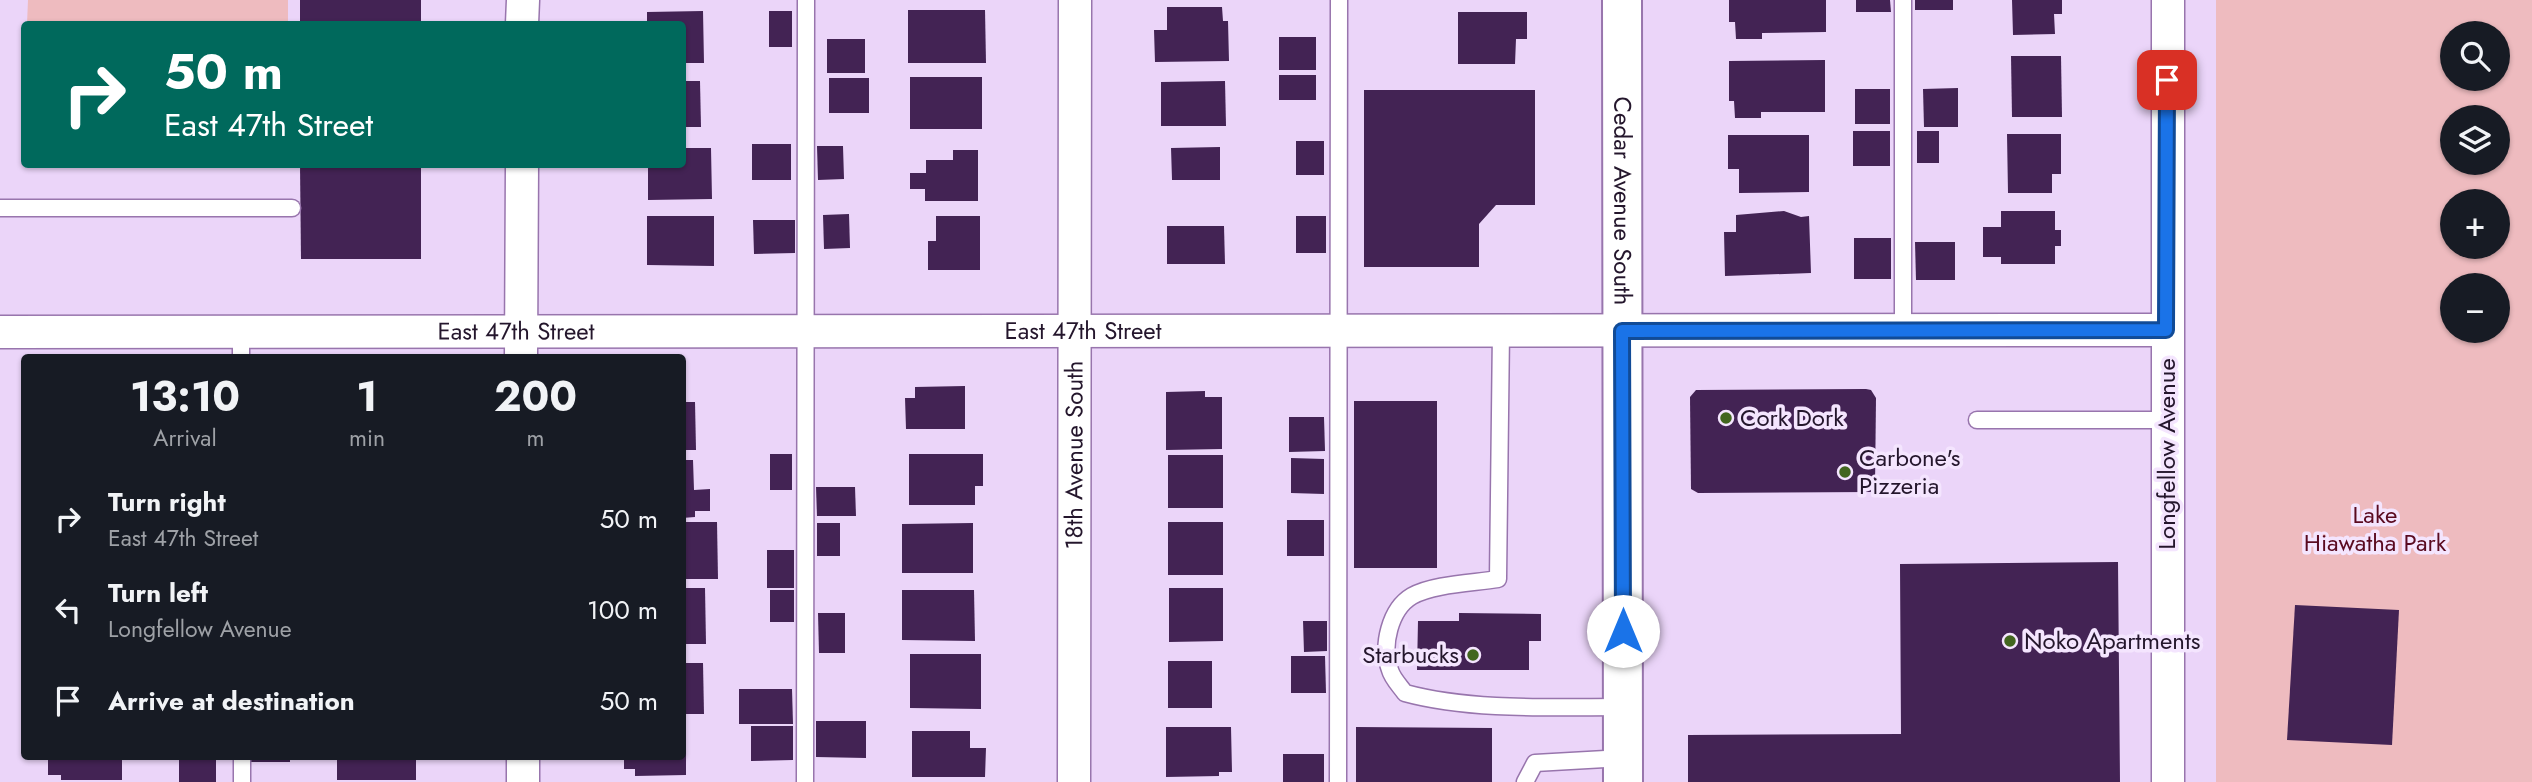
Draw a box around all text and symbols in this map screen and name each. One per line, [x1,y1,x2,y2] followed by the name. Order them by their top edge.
[2440,21,2510,343] map controls
[2440,21,2510,91] button: search
[164,37,283,107] text: 50 m
[49,49,140,140] icon: right
[2137,50,2197,110] pin
[2148,61,2186,99] icon: arrive
[1605,97,1640,305] street label: Cedar Avenue South
[164,102,373,148] text: East 47th Street
[2440,105,2510,175] button: layers
[2440,189,2510,259] button: +
[2440,273,2510,343] button: −
[438,313,595,349] street label: East 47th Street
[1005,313,1162,348] street label: East 47th Street
[2149,358,2184,550] street label: Longfellow Avenue
[1056,361,1092,549] street label: 18th Avenue South
[130,366,240,427] text: 13:10
[356,366,378,427] text: 1
[494,366,577,427] text: 200
[1740,400,1844,435] place label: Cork Dork
[1718,410,1734,426] marker: Cork Dork
[153,421,217,455] text: Arrival
[349,421,385,455] text: min
[527,421,544,455] text: m
[1859,440,1960,503] place label: Carbone's Pizzeria
[1837,464,1853,480] marker: Carbone's Pizzeria
[108,483,226,521] text: Turn right
[2304,497,2447,560] park label: Lake Hiawatha Park
[49,500,87,538] icon: right
[600,500,658,538] text: 50 m
[108,521,258,555] text: East 47th Street
[108,574,208,612] text: Turn left
[49,591,87,629] icon: left
[587,591,658,629] text: 100 m
[1586,594,1660,668] position arrow
[108,612,292,646] text: Longfellow Avenue
[2024,623,2200,658] place label: Noko Apartments
[2002,633,2018,649] marker: Noko Apartments
[1362,637,1459,672] place label: Starbucks
[1465,647,1481,663] marker: Starbucks
[49,682,87,720] icon: arrive
[108,682,355,720] text: Arrive at destination
[600,682,658,720] text: 50 m

